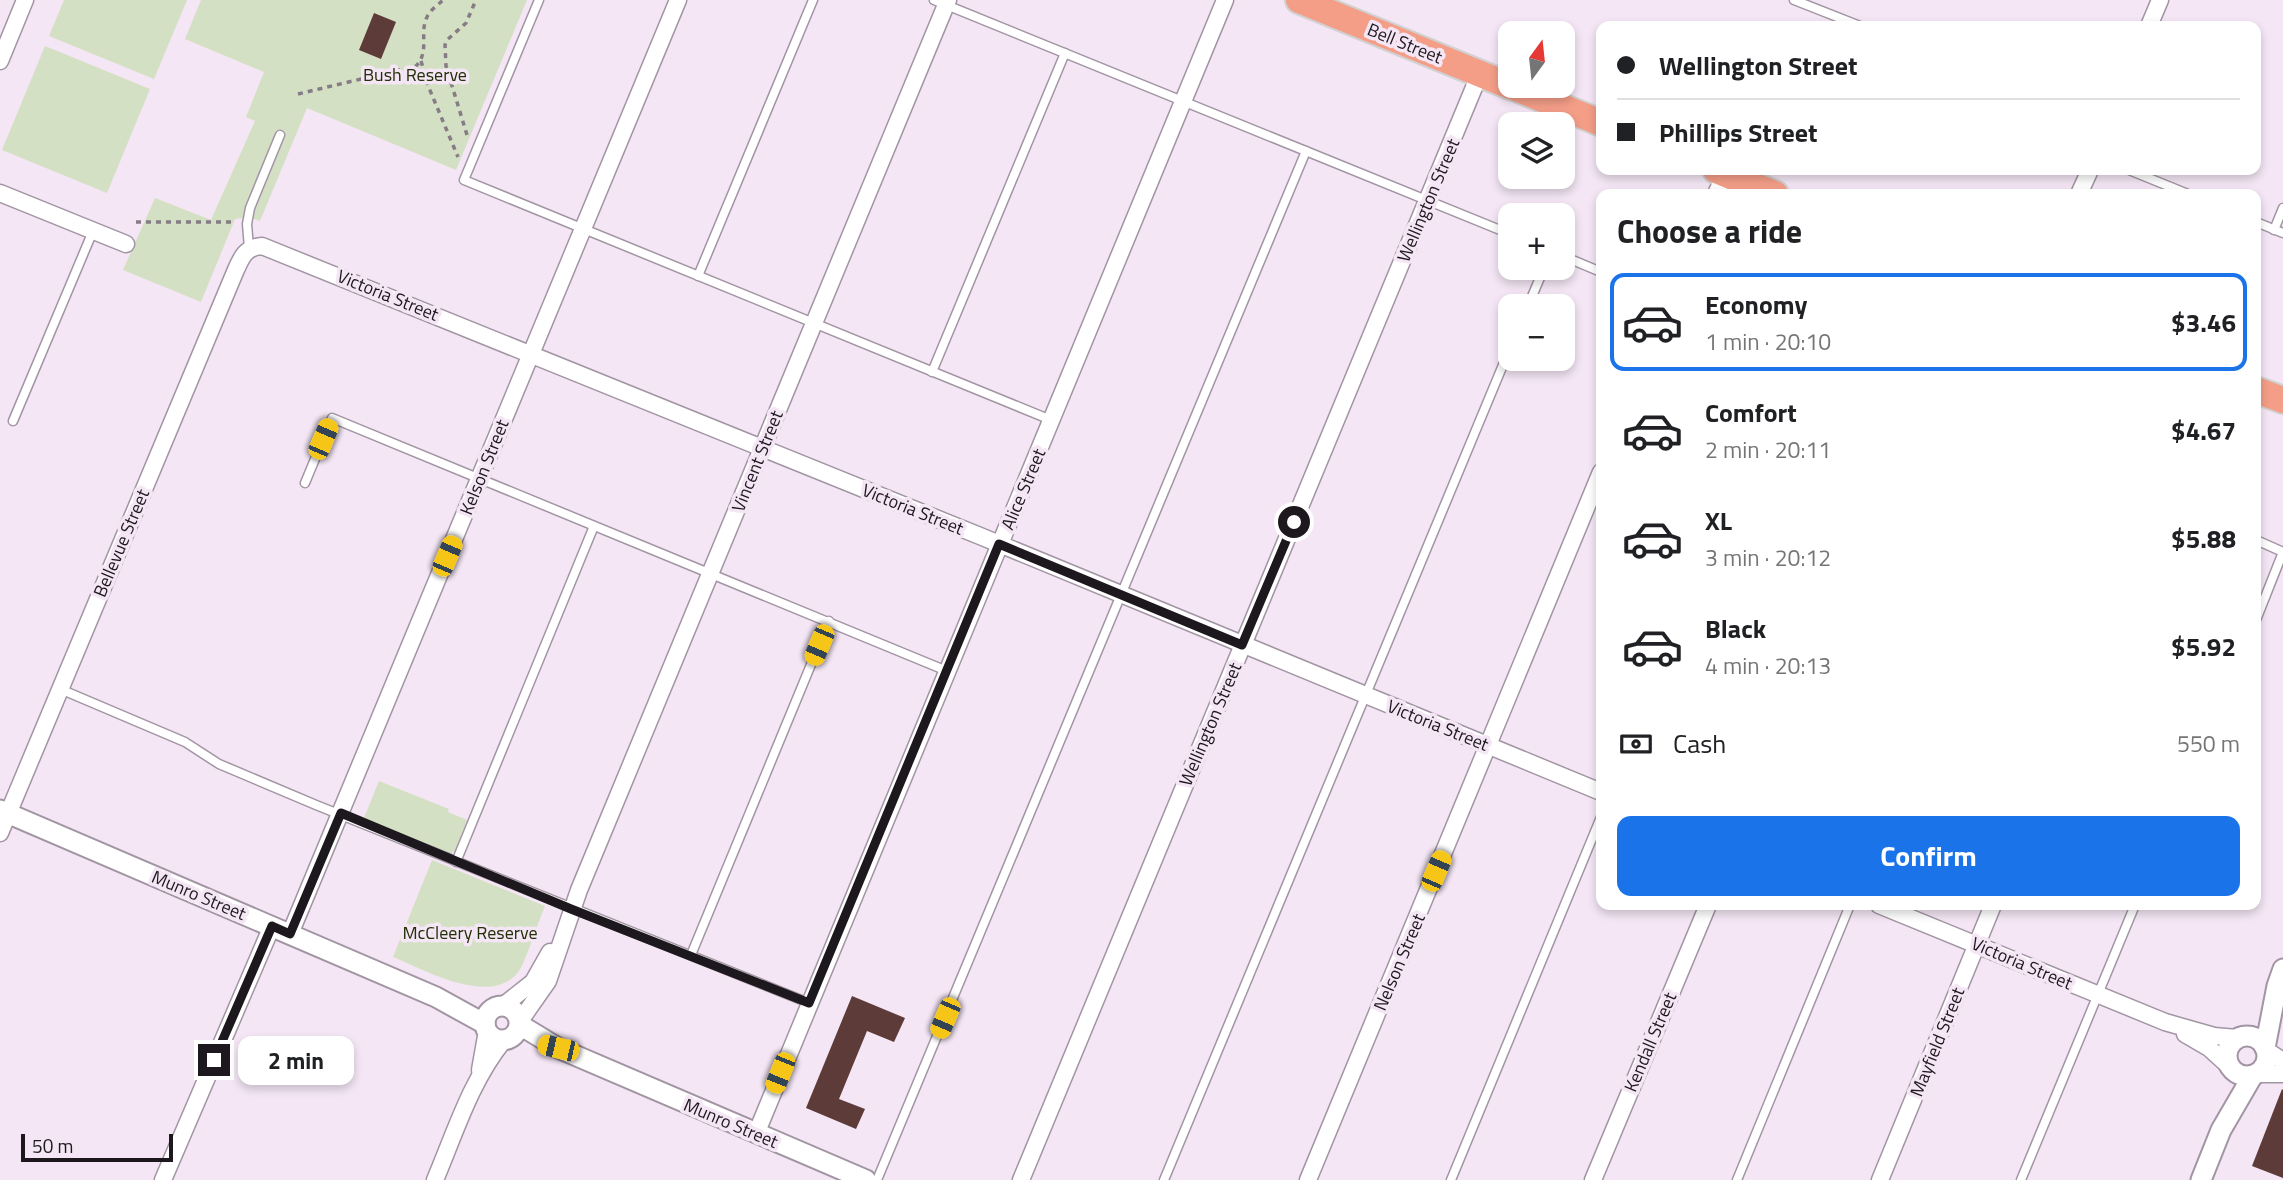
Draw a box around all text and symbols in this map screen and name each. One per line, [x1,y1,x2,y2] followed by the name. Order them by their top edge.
[1363,16,1447,71] street label: Bell Street
[1498,21,1575,98] north arrow
[1498,21,1575,371] map controls
[1659,46,1857,85] text: Wellington Street
[363,61,467,88] park label: Bush Reserve
[1498,112,1575,189] button: layers
[1659,113,1817,152] text: Phillips Street
[1390,133,1466,266] street label: Wellington Street
[1498,203,1575,280] button: +
[1617,207,1802,255] text: Choose a ride
[333,262,444,328] street label: Victoria Street
[1705,285,1807,324] text: Economy
[1621,291,1684,354] icon: car
[1498,294,1575,371] button: −
[2171,303,2236,342] text: $3.46
[1705,324,1831,359] text: 1 min · 20:10
[1705,393,1797,432] text: Comfort
[1621,399,1684,462] icon: car
[724,406,790,516] street label: Vincent Street
[2171,411,2236,450] text: $4.67
[453,414,516,519] street label: Kelson Street
[306,416,341,462] car
[1705,432,1831,467] text: 2 min · 20:11
[994,444,1052,534] street label: Alice Street
[858,476,969,542] street label: Victoria Street
[86,484,156,601] street label: Bellevue Street
[1705,501,1732,540] text: XL
[1278,506,1310,538] route start
[1621,507,1684,570] icon: car
[2171,519,2236,558] text: $5.88
[430,533,465,579] car
[1705,540,1831,575] text: 3 min · 20:12
[1705,609,1766,648] text: Black
[1621,615,1684,678] icon: car
[802,622,837,668] car
[2171,627,2236,666] text: $5.92
[1705,648,1831,683] text: 4 min · 20:13
[1172,657,1248,790] street label: Wellington Street
[1383,692,1494,758] street label: Victoria Street
[1673,724,1726,763] text: Cash
[1617,725,1655,763] icon: cash
[2177,726,2240,761] text: 550 m
[1617,816,2240,896] button: Confirm
[1419,848,1454,894] car
[148,863,251,927] street label: Munro Street
[1366,909,1432,1015] street label: Nelson Street
[402,919,538,946] park label: McCleery Reserve
[1967,930,2077,997] street label: Victoria Street
[1903,983,1971,1101] street label: Mayfield Street
[1617,987,1683,1096] street label: Kendall Street
[928,995,963,1041] car
[536,1033,581,1063] car
[238,1036,354,1084] callout: 2 min
[268,1043,324,1078] text: 2 min
[198,1044,230,1076] route end
[763,1050,798,1096] car
[680,1091,783,1155] street label: Munro Street
[21,1131,173,1163] scale bar
[32,1131,73,1160] text: 50 m

